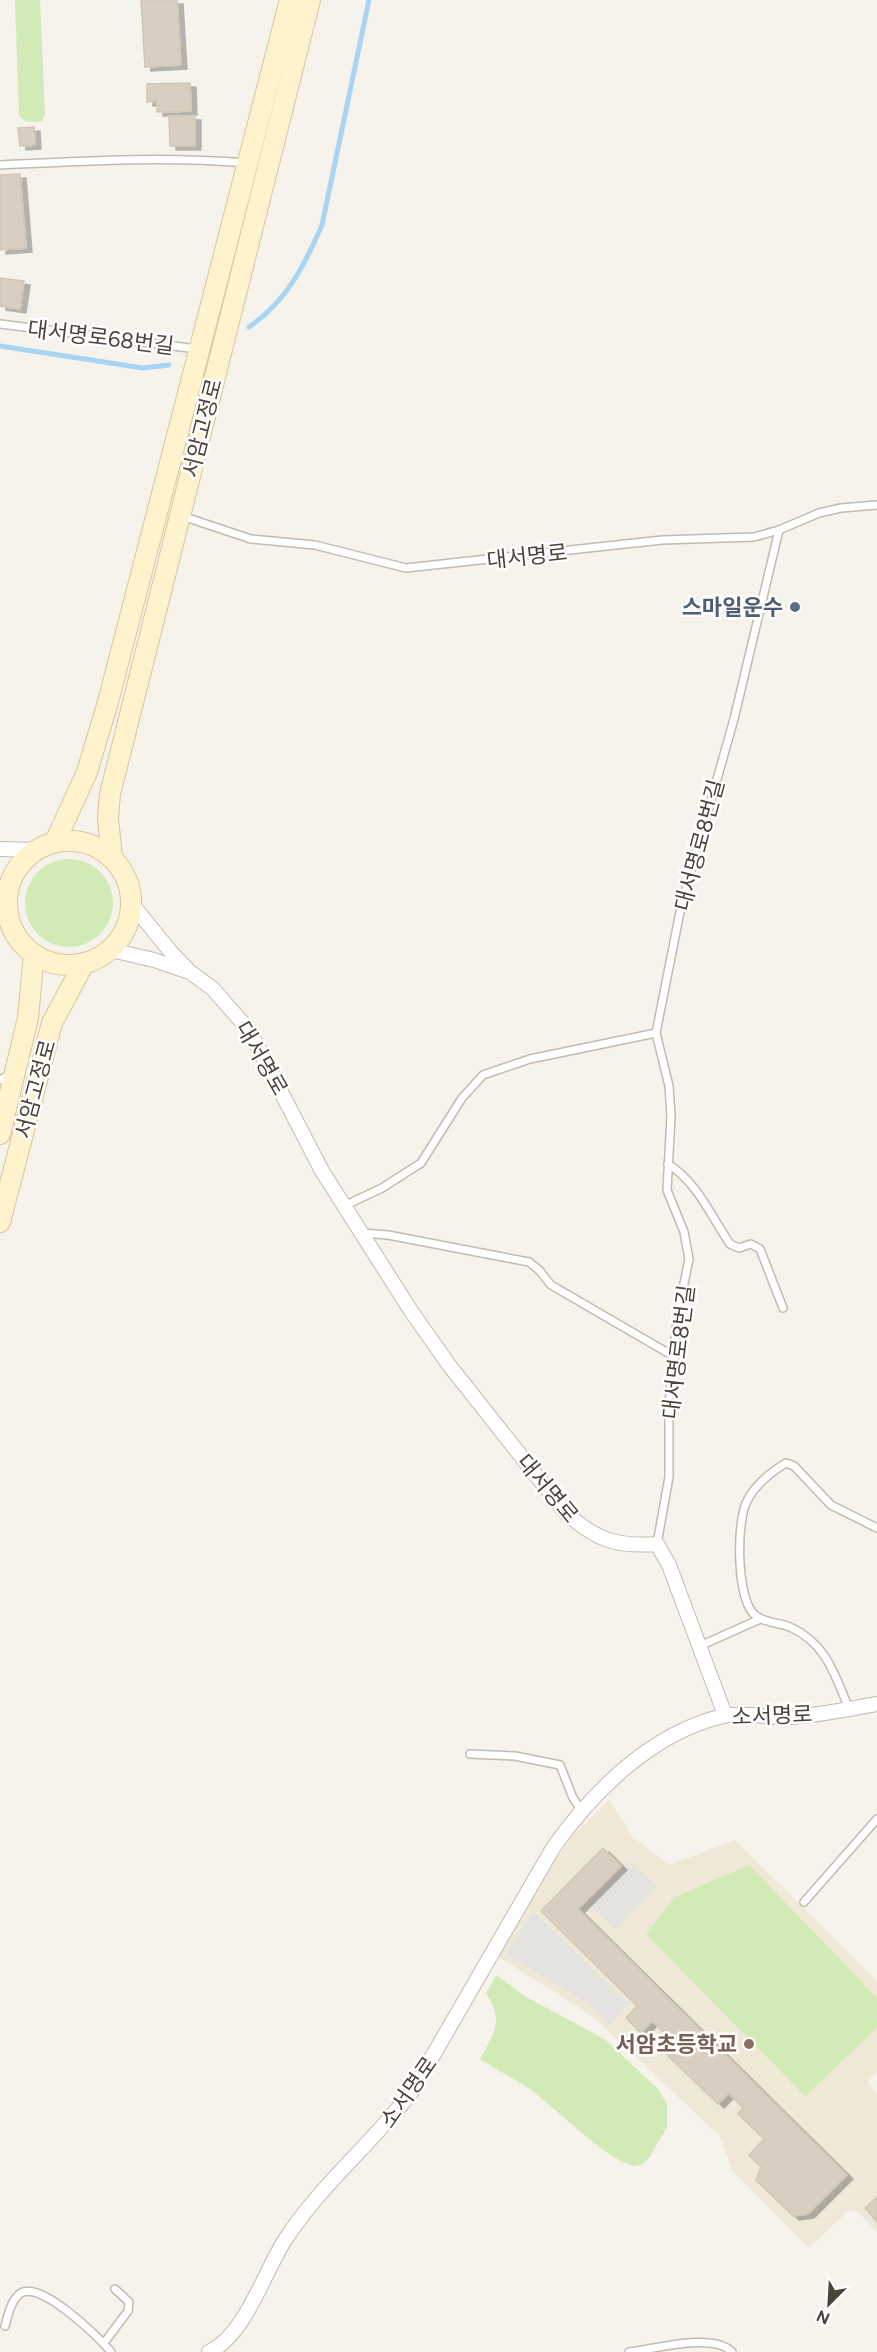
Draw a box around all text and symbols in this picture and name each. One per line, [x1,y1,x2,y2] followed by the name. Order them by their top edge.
[26,315,176,360] street label: 대서명로68번길
[177,376,228,480] street label: 서암고정로
[485,539,569,574] street label: 대서명로
[682,594,783,621] place label: 스마일운수
[788,600,802,614] marker: 스마일운수
[669,776,730,914] street label: 대서명로8번길
[230,1016,294,1100] street label: 대서명로
[9,1037,62,1142] street label: 서암고정로
[657,1283,700,1421] street label: 대서명로8번길
[511,1449,584,1528] street label: 대서명로
[731,1701,813,1730] street label: 소서명로
[616,2031,737,2058] place label: 서암초등학교
[742,2037,756,2051] marker: 서암초등학교
[374,2051,443,2133] street label: 소서명로
[799,2274,859,2334] north arrow
[814,2306,833,2328] text: N

